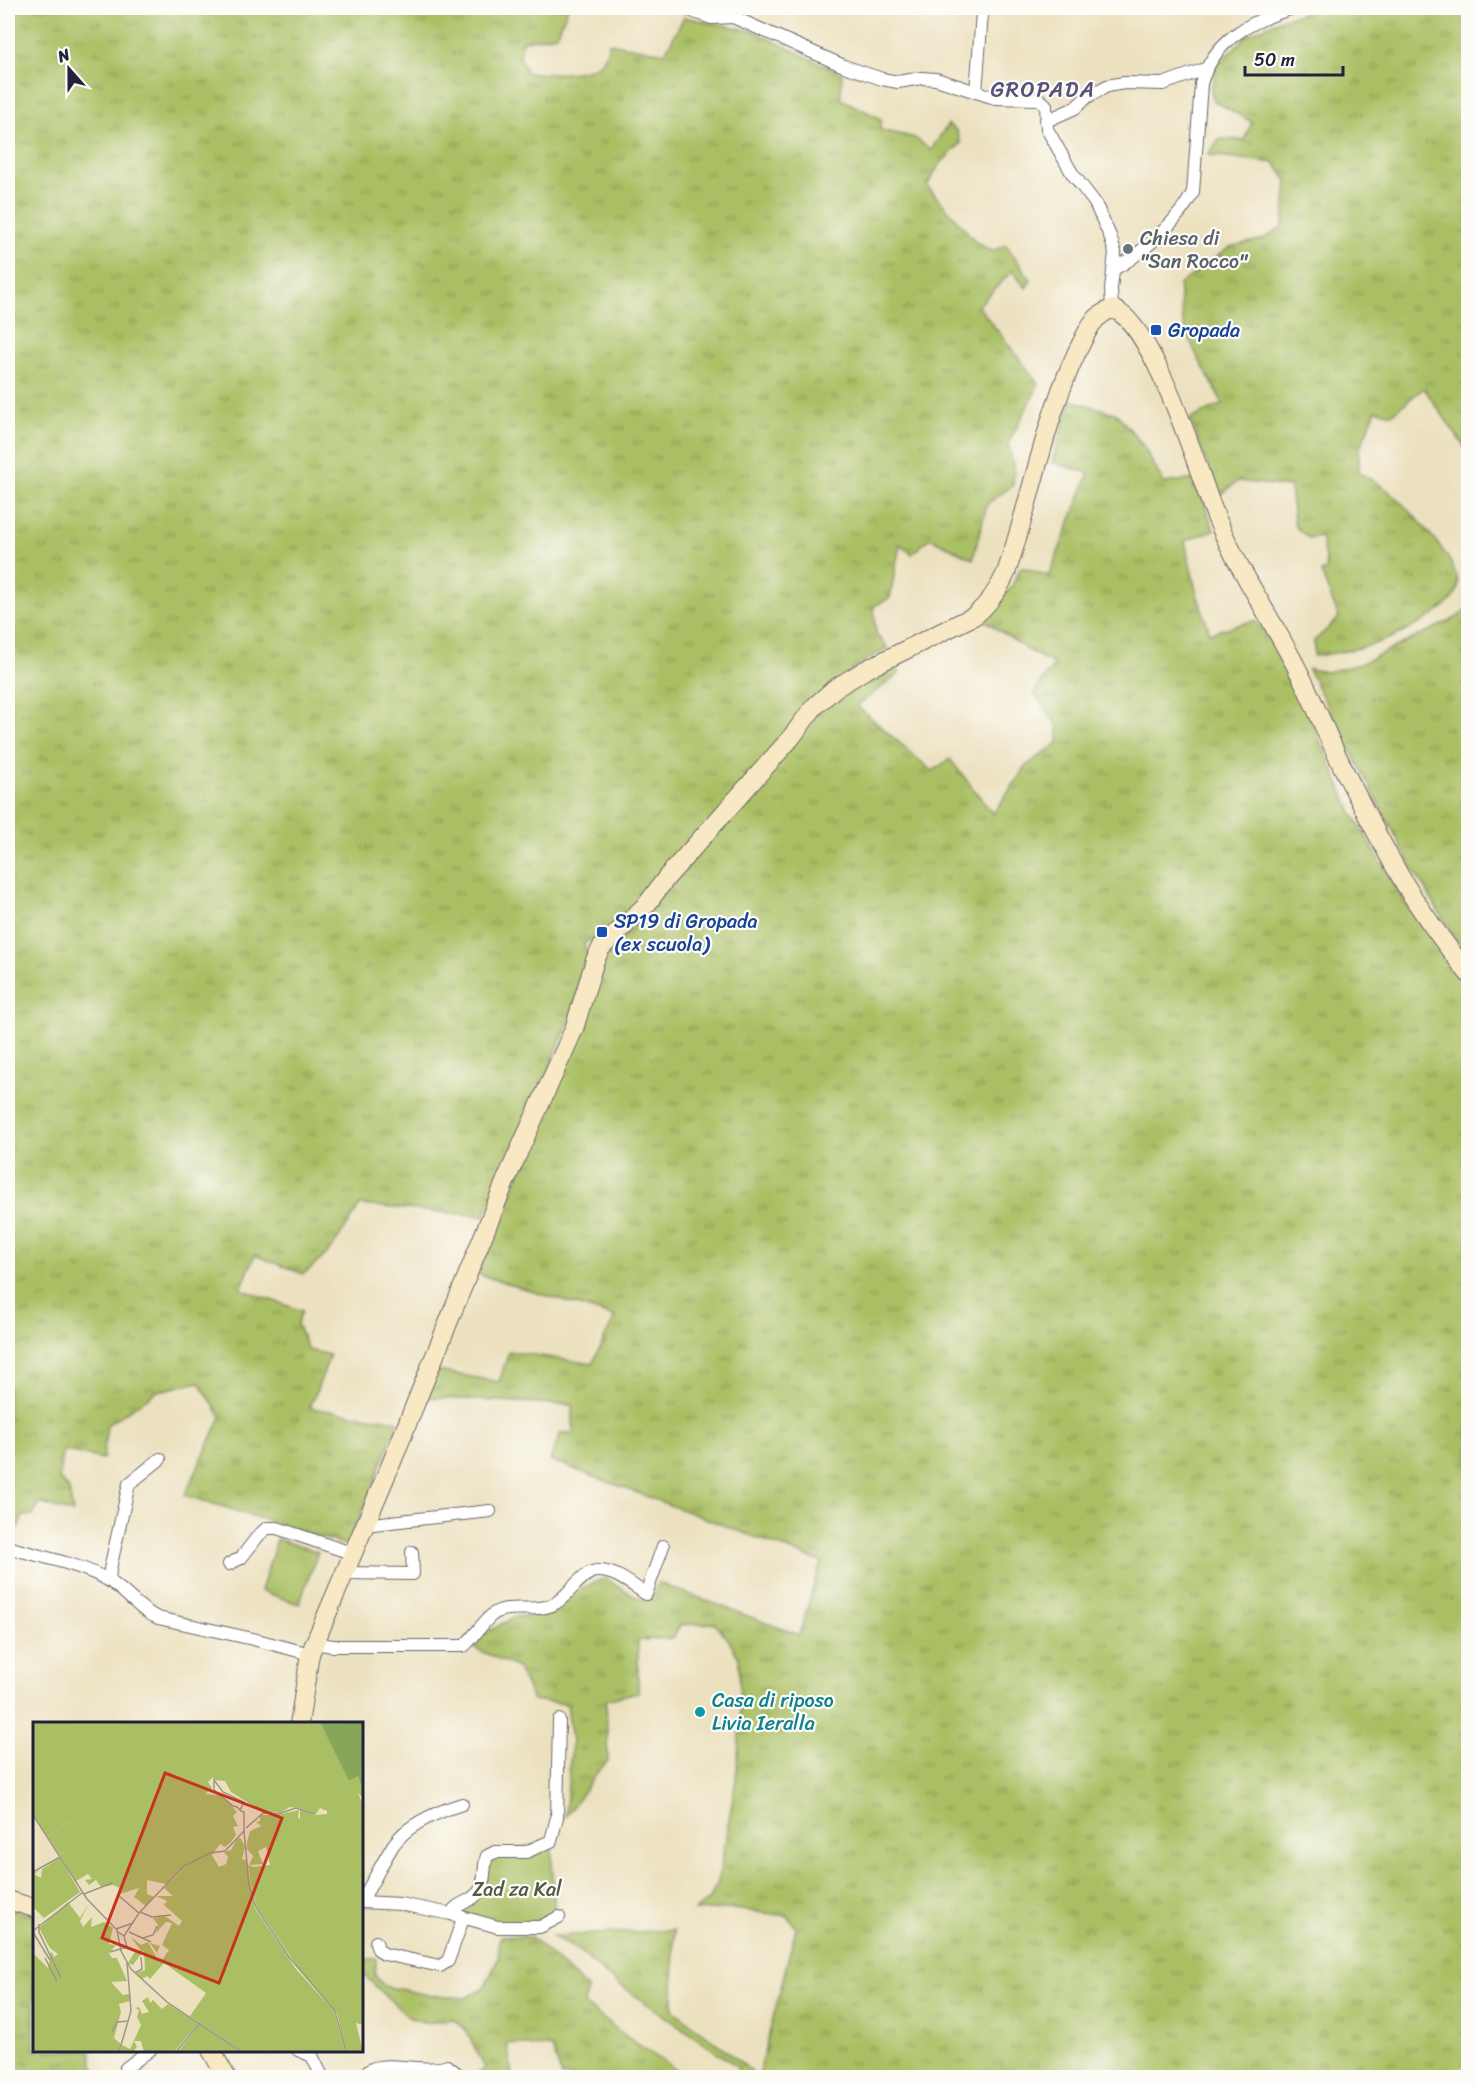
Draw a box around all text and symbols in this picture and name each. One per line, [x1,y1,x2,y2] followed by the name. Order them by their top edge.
[39,39,99,99] north arrow
[1245,39,1342,77] scale bar
[52,40,75,71] text: N
[1254,44,1295,76] text: 50 m
[990,70,1096,109] district label: GROPADA
[1140,221,1249,279] place label: Chiesa di "San Rocco"
[1121,242,1135,256] marker: Chiesa di "San Rocco"
[1168,313,1240,348] place label: Gropada
[1149,323,1163,337] marker: Gropada
[614,904,758,962] place label: SP19 di Gropada (ex scuola)
[595,925,609,939] marker: SP19 di Gropada (ex scuola)
[712,1683,834,1741] place label: Casa di riposo Livia Ieralla
[693,1705,707,1719] marker: Casa di riposo Livia Ieralla
[33,1722,363,2052] inset map
[472,1872,562,1907] park label: Zad za Kal

